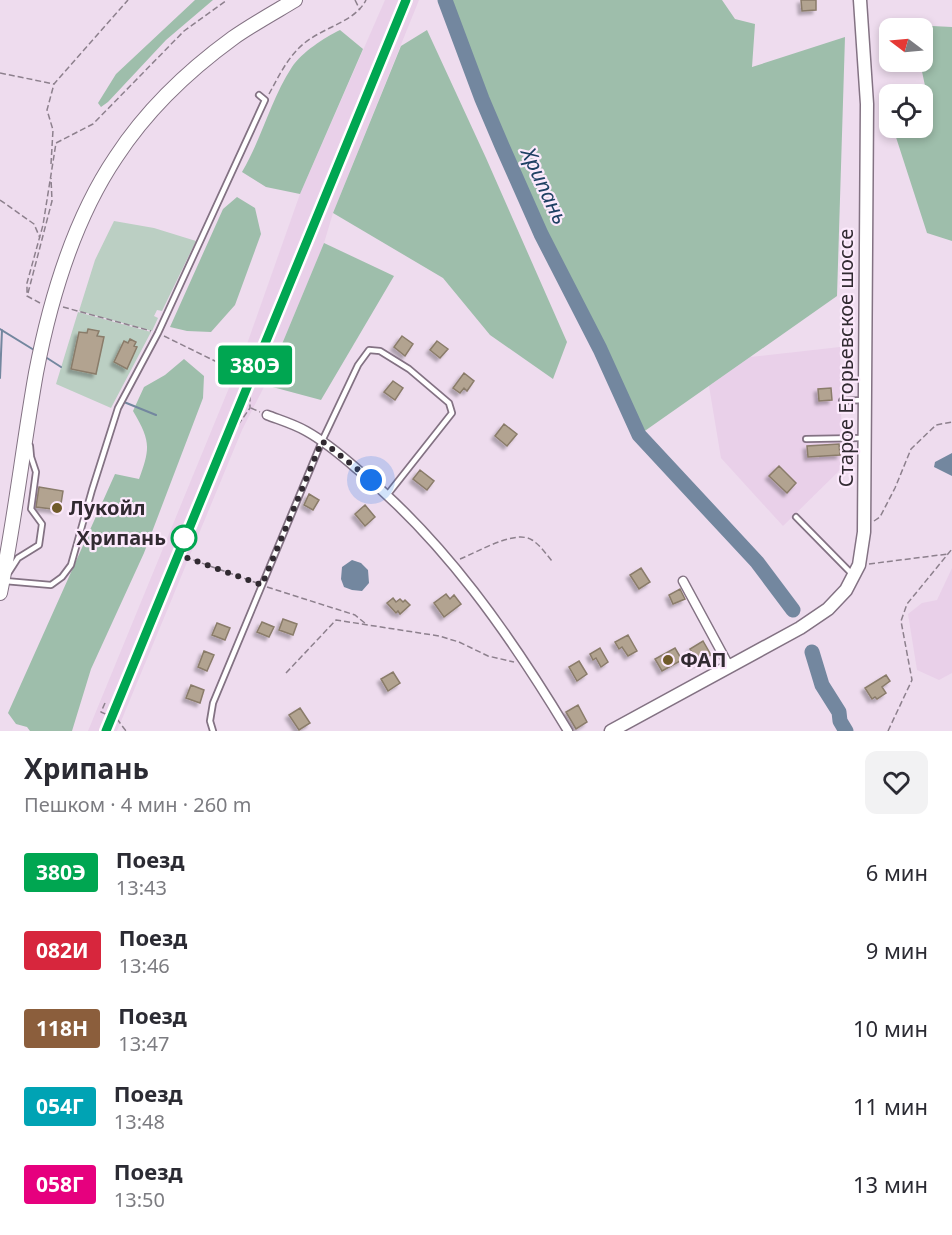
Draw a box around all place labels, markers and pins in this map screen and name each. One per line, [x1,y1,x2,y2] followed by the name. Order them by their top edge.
[69,494,145,521] place label: Лукойл
[50,501,64,515] marker: Лукойл
[77,524,166,551] place label: Хрипань
[171,525,197,551] marker: Хрипань
[680,646,726,673] place label: ФАП
[661,653,675,667] marker: ФАП

